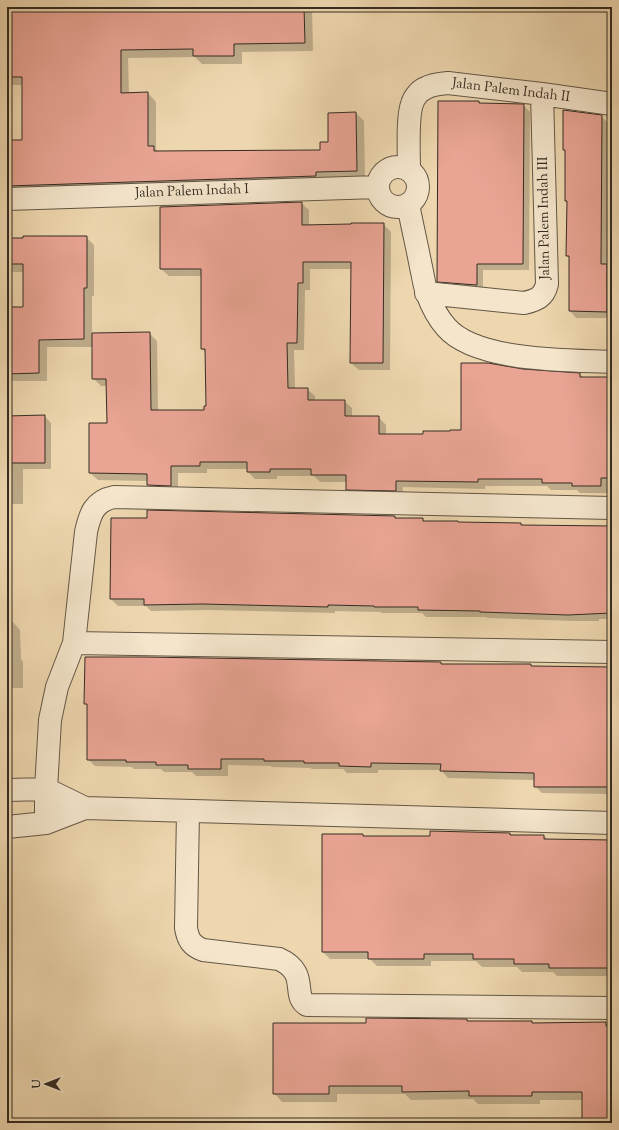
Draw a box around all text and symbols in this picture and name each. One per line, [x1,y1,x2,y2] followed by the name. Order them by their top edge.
[450,74,571,108] street label: Jalan Palem Indah II
[534,156,556,281] street label: Jalan Palem Indah III
[134,180,250,204] street label: Jalan Palem Indah I
[26,1064,66,1104] north arrow
[29,1079,45,1089] text: U

